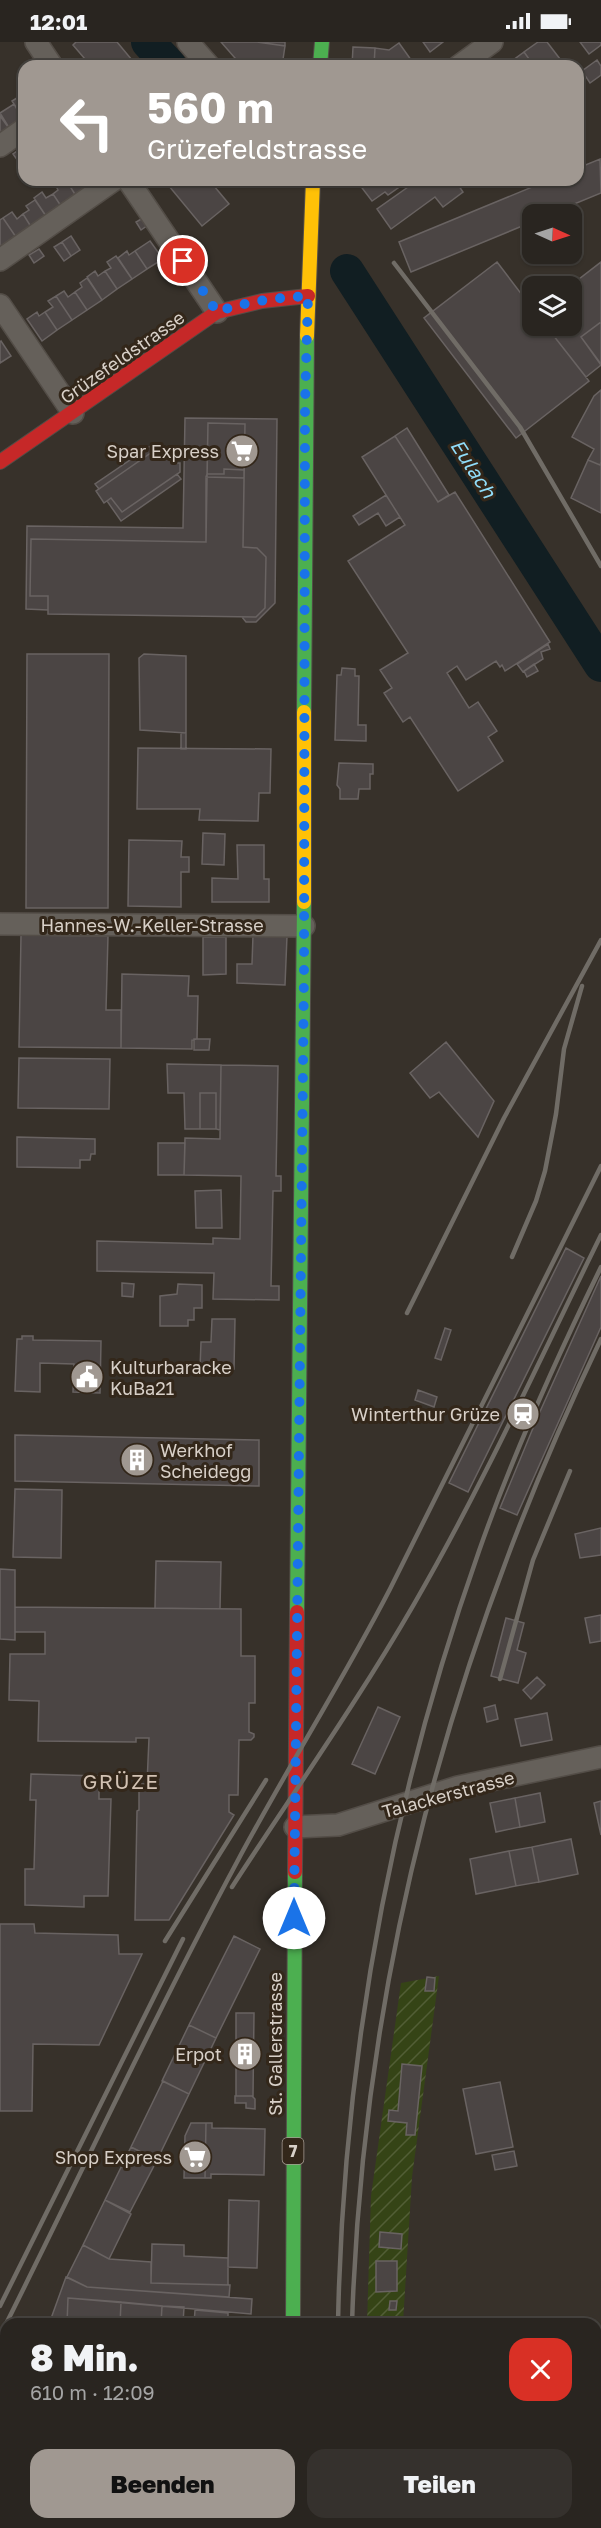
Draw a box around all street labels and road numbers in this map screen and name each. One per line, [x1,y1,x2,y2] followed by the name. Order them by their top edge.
[56,306,188,408] street label: Grüzefeldstrasse
[40,914,264,936] street label: Hannes-W.-Keller-Strasse
[379,1766,517,1822] street label: Talackerstrasse
[264,1972,286,2116] street label: St. Gallerstrasse
[282,2138,304,2164] road number: 7

